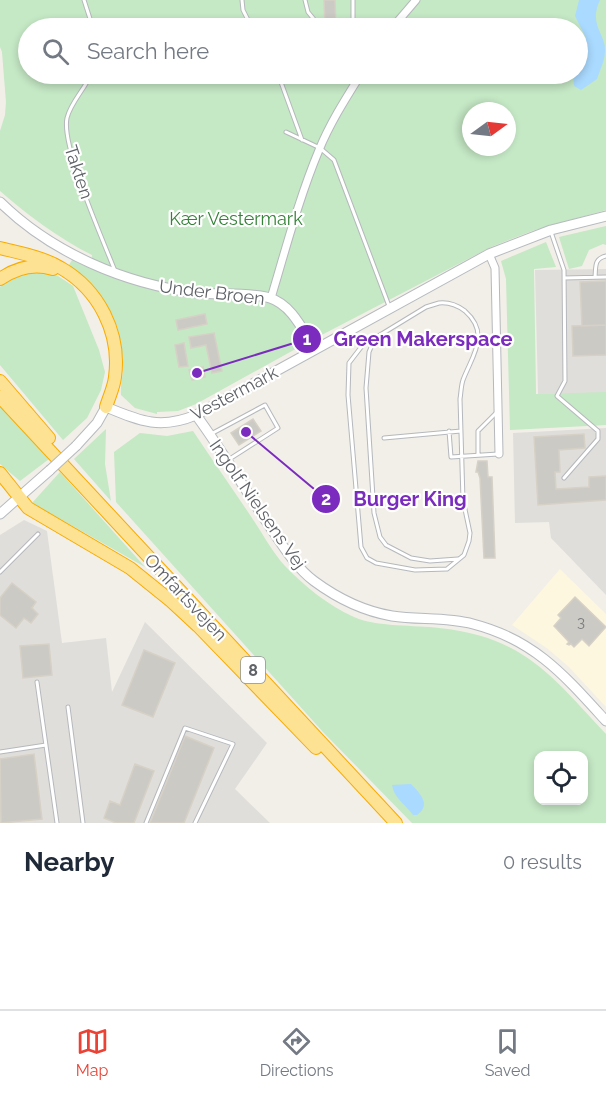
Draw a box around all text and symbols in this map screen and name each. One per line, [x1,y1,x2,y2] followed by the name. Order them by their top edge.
[18,18,588,84] search box
[39,35,72,68] icon: search
[87,38,209,64] text: Search here
[462,102,516,156] north arrow
[60,142,98,202] street label: Takten
[169,208,303,229] park label: Kær Vestermark
[158,275,266,309] street label: Under Broen
[292,320,525,358] callout: Green Makerspace
[333,327,513,351] text: Green Makerspace
[303,328,312,349] text: 1
[187,361,281,425] street label: Vestermark
[205,435,311,573] street label: Ingolf Nielsens Vej
[311,480,479,518] callout: Burger King
[353,487,467,511] text: Burger King
[321,488,331,509] text: 2
[140,549,232,645] street label: Omfartsvejen
[577,613,585,631] house number: 3
[241,657,265,683] road number: 8
[534,751,588,805] map controls
[534,751,588,805] button: locate
[24,847,114,877] text: Nearby
[503,850,582,874] text: 0 results
[76,1025,109,1080] tab: Map
[260,1025,334,1080] tab: Directions
[485,1025,530,1080] tab: Saved

